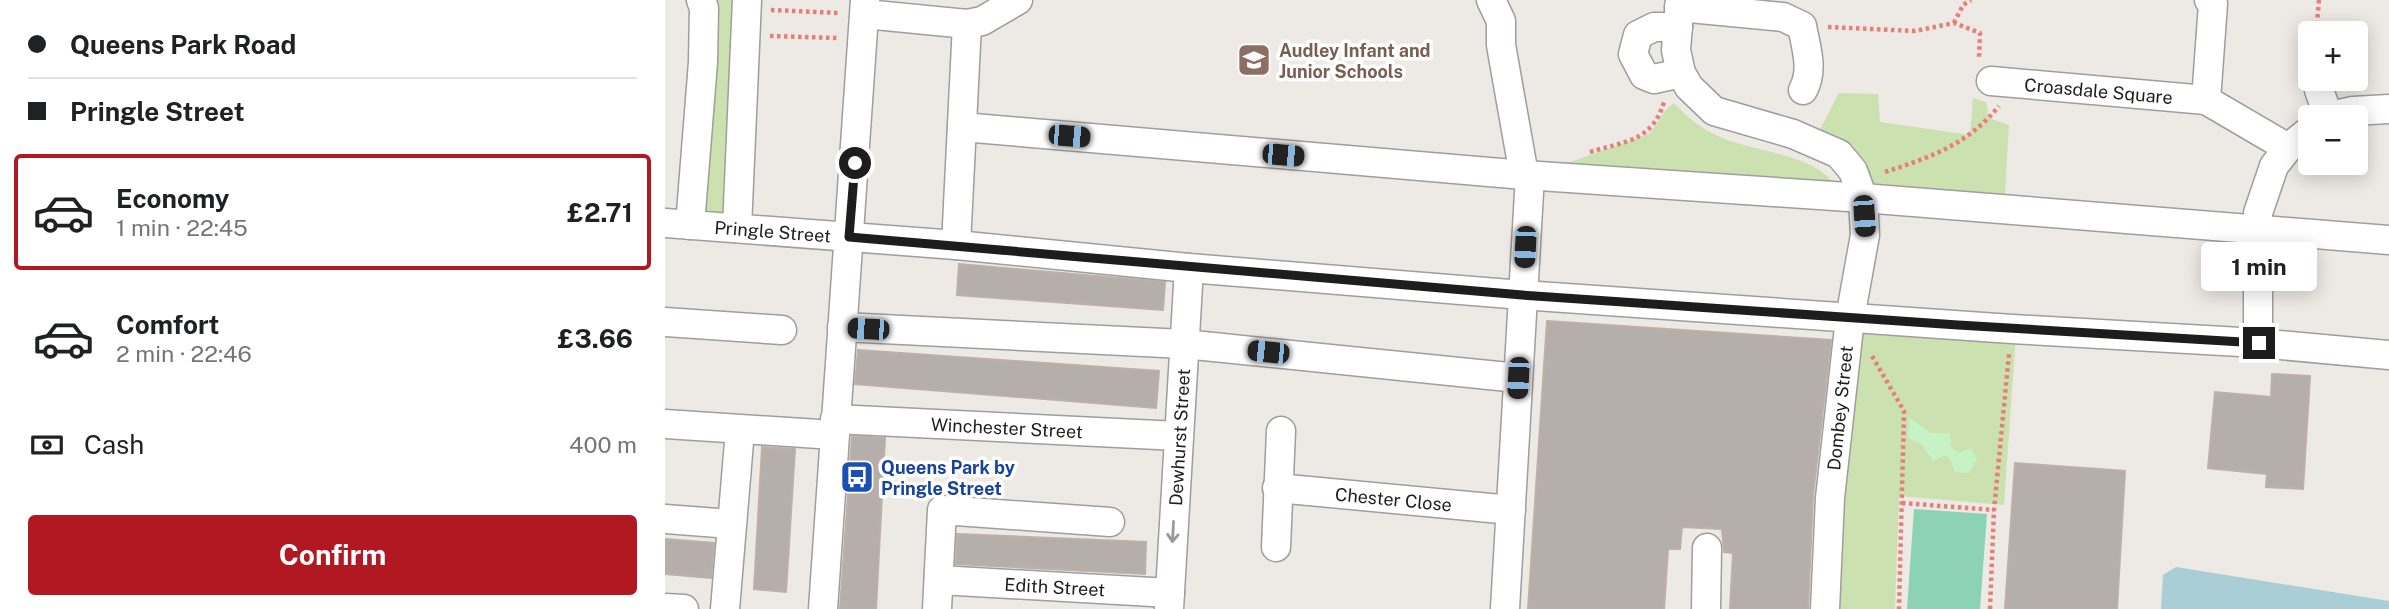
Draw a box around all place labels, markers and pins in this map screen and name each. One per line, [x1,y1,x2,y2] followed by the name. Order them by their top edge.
[1279,40,1431,82] place label: Audley Infant and Junior Schools
[1235,41,1273,79] school or university icon: Audley Infant and Junior Schools
[881,457,1015,499] place label: Queens Park by Pringle Street
[838,458,876,496] bus stop icon: Queens Park by Pringle Street

